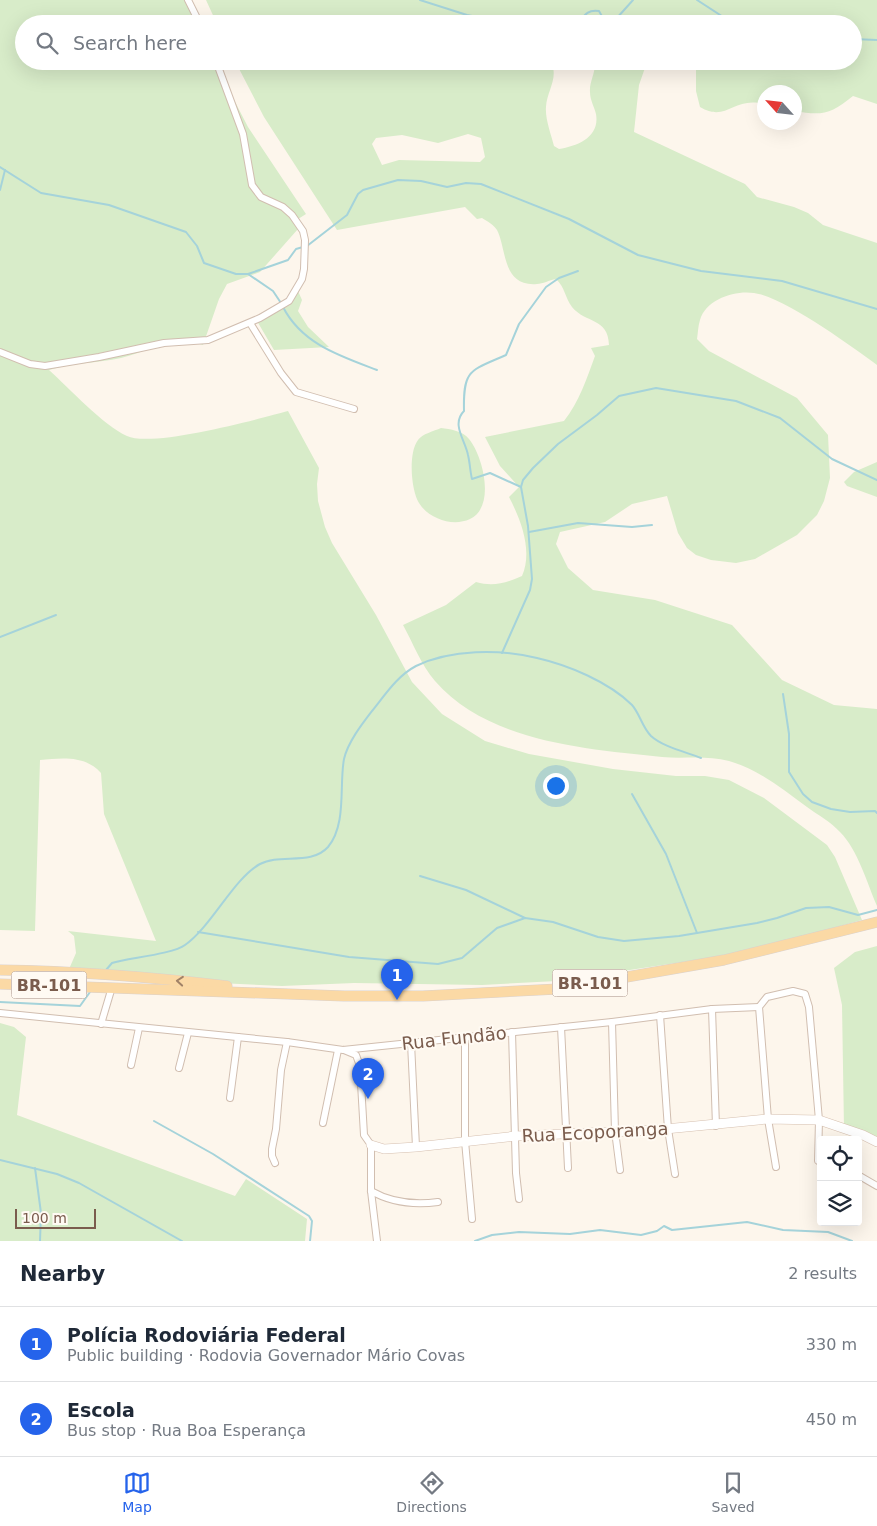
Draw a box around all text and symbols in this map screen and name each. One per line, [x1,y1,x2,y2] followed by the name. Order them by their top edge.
[15,15,862,70] search box
[33,29,61,57] icon: search
[73,32,187,54] text: Search here
[757,85,802,130] north arrow
[543,773,569,799] your location
[381,959,413,1000] pin: 1
[552,970,628,996] road number: BR-101
[12,972,86,998] road number: BR-101
[175,975,183,986] one-way arrow
[400,1022,508,1054] street label: Rua Fundão
[352,1058,384,1099] pin: 2
[521,1118,669,1146] street label: Rua Ecoporanga
[817,1136,862,1226] map controls
[817,1136,862,1181] button: locate
[817,1181,862,1226] button: layers
[15,1206,96,1229] scale bar
[22,1210,67,1226] text: 100 m
[20,1262,105,1286] text: Nearby
[788,1264,857,1283] text: 2 results
[67,1324,346,1346] text: Polícia Rodoviária Federal
[30,1335,42,1354] text: 1
[806,1335,857,1354] text: 330 m
[67,1346,465,1365] text: Public building · Rodovia Governador Mário Covas
[67,1399,135,1421] text: Escola
[30,1410,42,1429] text: 2
[806,1410,857,1429] text: 450 m
[67,1421,306,1440] text: Bus stop · Rua Boa Esperança
[122,1469,152,1515] tab: Map
[396,1469,467,1515] tab: Directions
[711,1469,755,1515] tab: Saved

